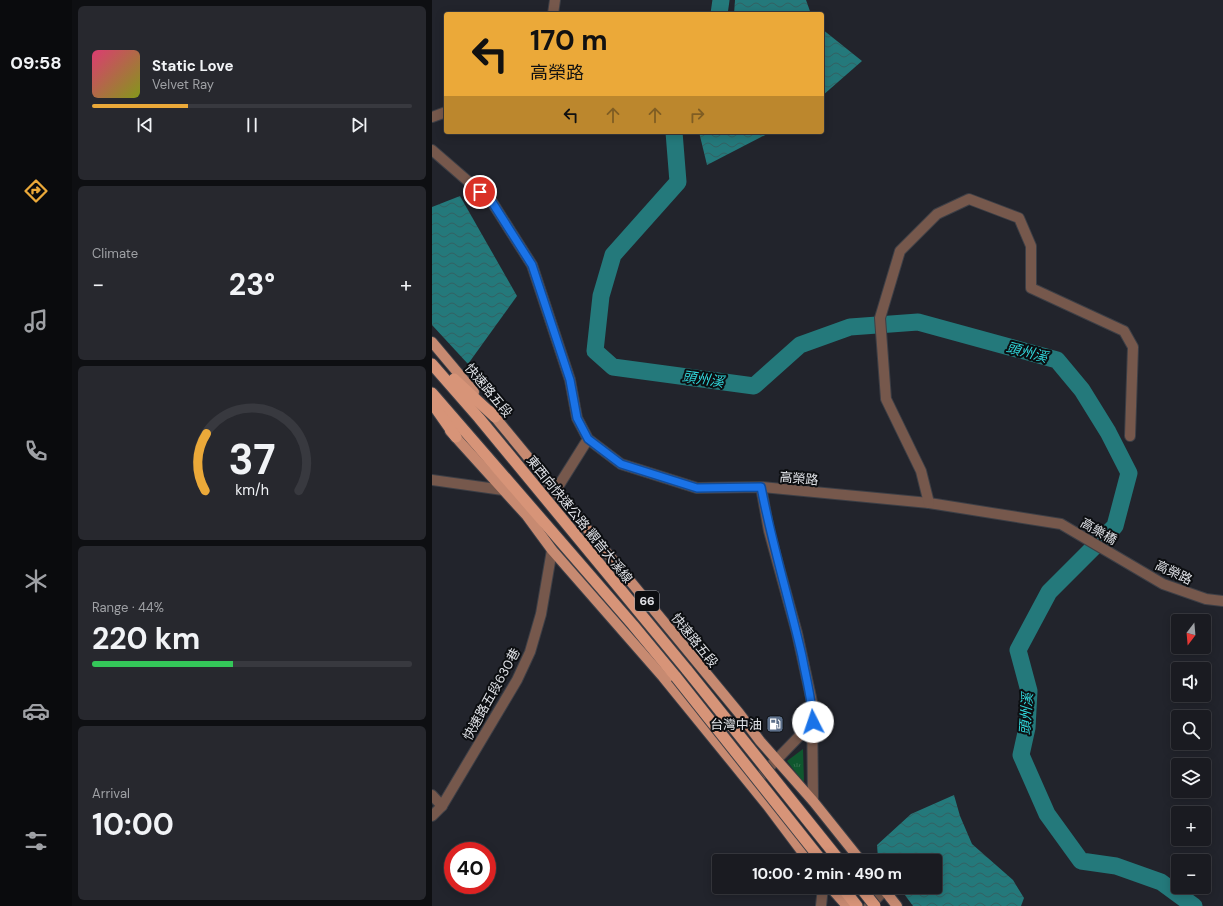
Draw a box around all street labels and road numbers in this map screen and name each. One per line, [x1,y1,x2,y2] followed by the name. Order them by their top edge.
[461,360,516,421] street label: 快速路五段
[523,452,636,587] street label: 東西向快速公路 觀音大溪線
[779,468,819,489] street label: 高榮路
[1078,514,1120,549] street label: 高樂橋
[1153,557,1195,588] street label: 高榮路
[635,591,659,611] road number: 66
[668,610,722,671] street label: 快速路五段
[459,645,524,743] street label: 快速路五段630巷

